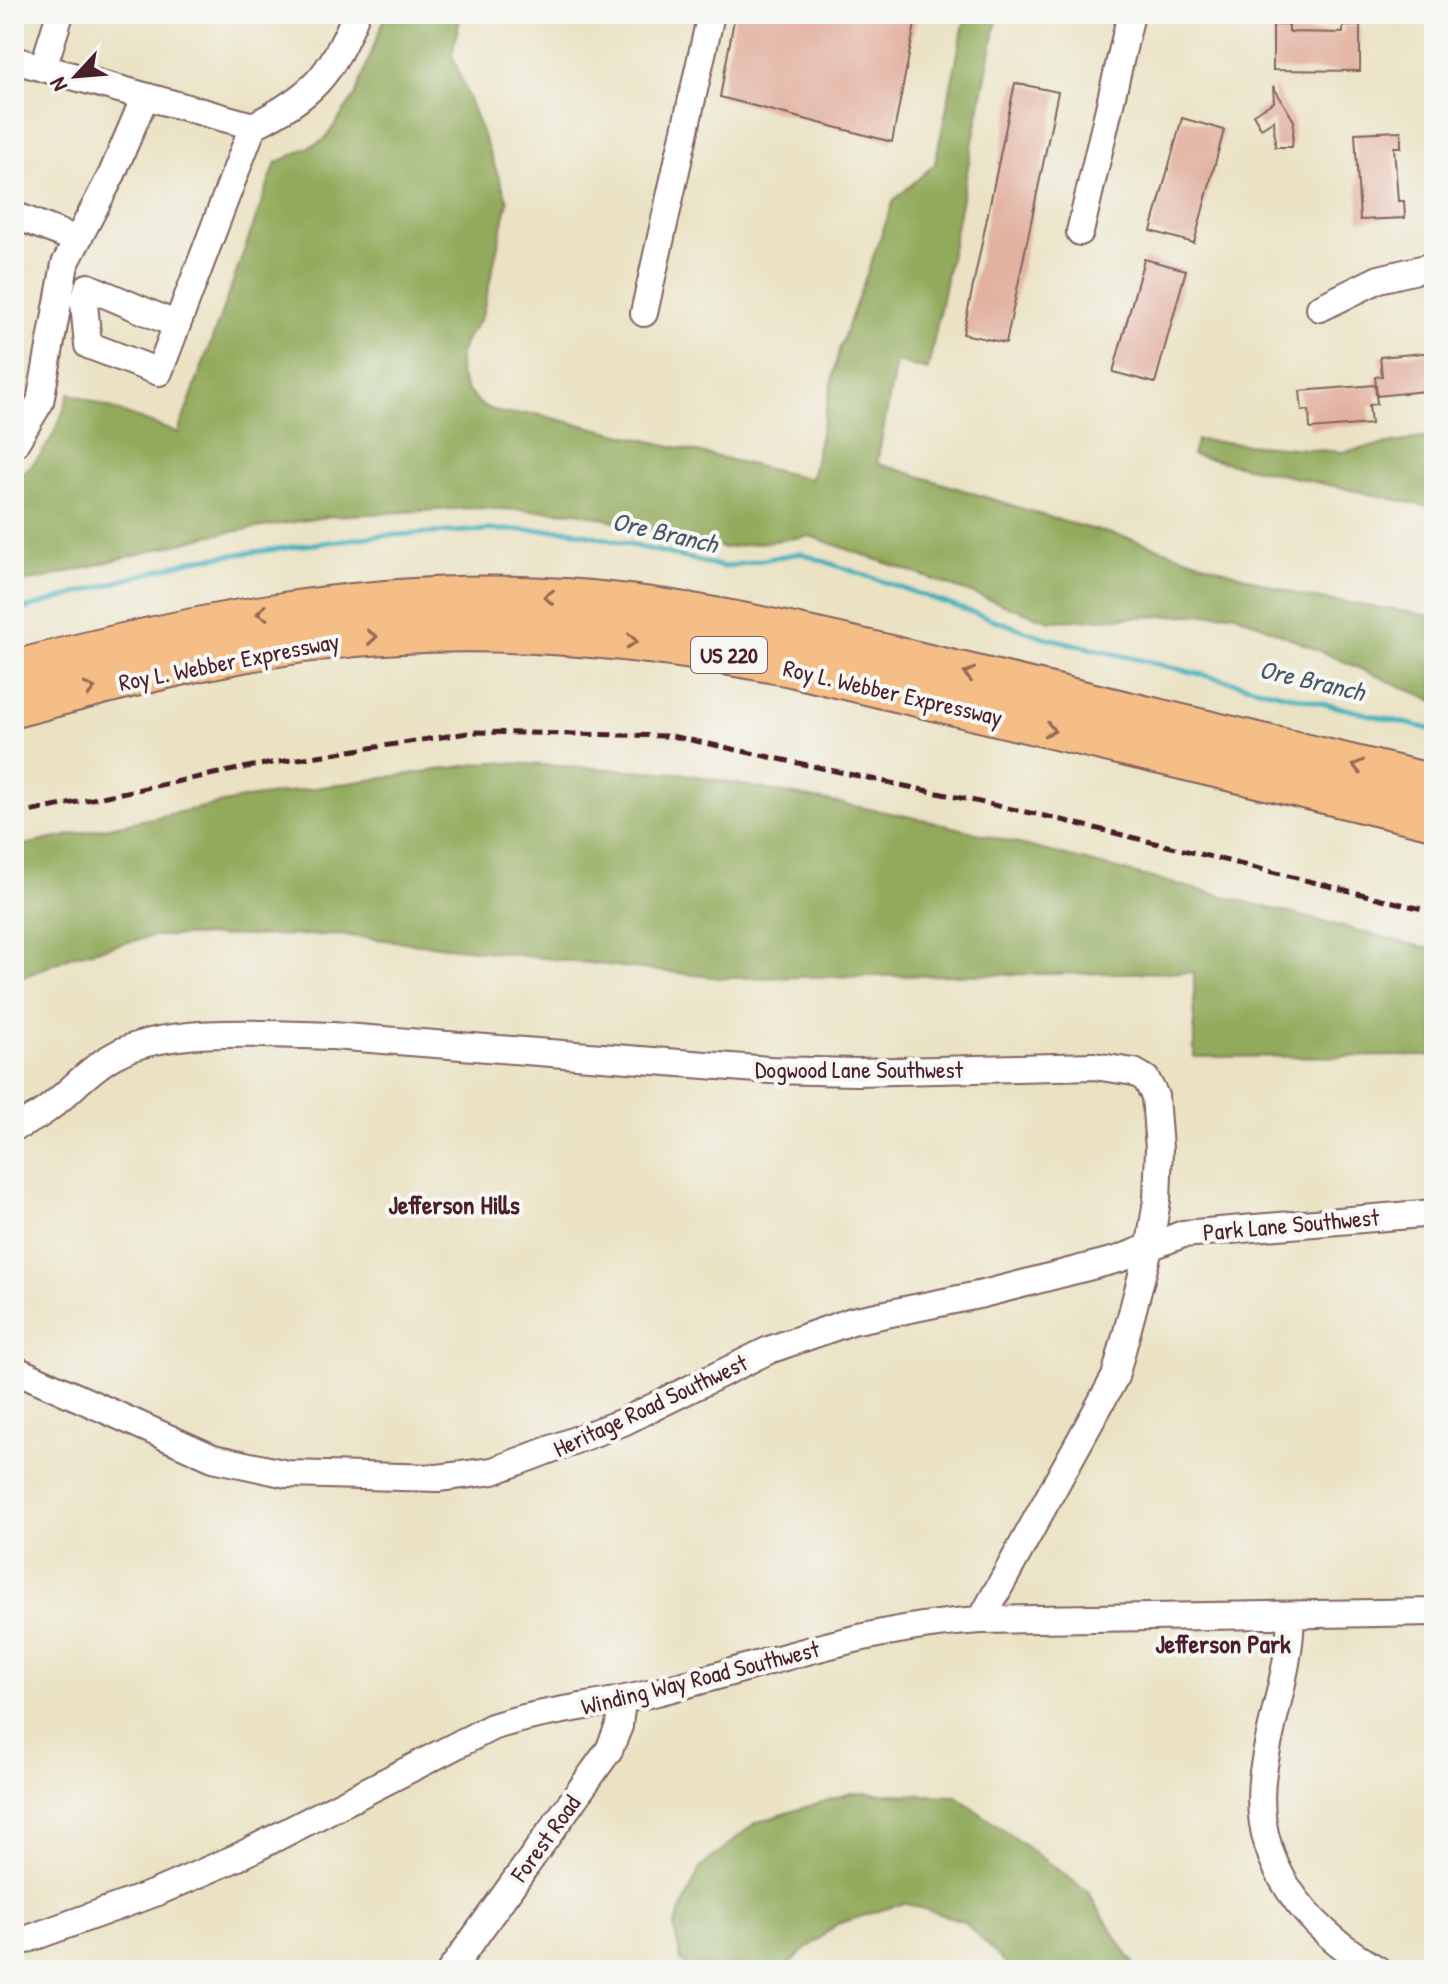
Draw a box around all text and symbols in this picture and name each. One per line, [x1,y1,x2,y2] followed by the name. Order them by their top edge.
[36,36,116,116] north arrow
[42,73,74,97] text: N
[609,503,723,562] water label: Ore Branch
[542,589,555,606] one-way arrow
[255,604,268,621] one-way arrow
[116,624,342,698] street label: Roy L. Webber Expressway
[366,629,379,646] one-way arrow
[626,632,639,649] one-way arrow
[691,637,767,673] road number: US 220
[780,651,1006,733] street label: Roy L. Webber Expressway
[1256,651,1370,710] water label: Ore Branch
[962,666,976,683] one-way arrow
[82,681,96,698] one-way arrow
[1043,720,1056,737] one-way arrow
[1352,758,1365,775] one-way arrow
[755,1053,964,1085] street label: Dogwood Lane Southwest
[388,1187,520,1222] district label: Jefferson Hills
[1202,1200,1381,1248] street label: Park Lane Southwest
[548,1346,753,1464] street label: Heritage Road Southwest
[1155,1626,1291,1661] district label: Jefferson Park
[578,1632,823,1722] street label: Winding Way Road Southwest
[502,1788,587,1889] street label: Forest Road

